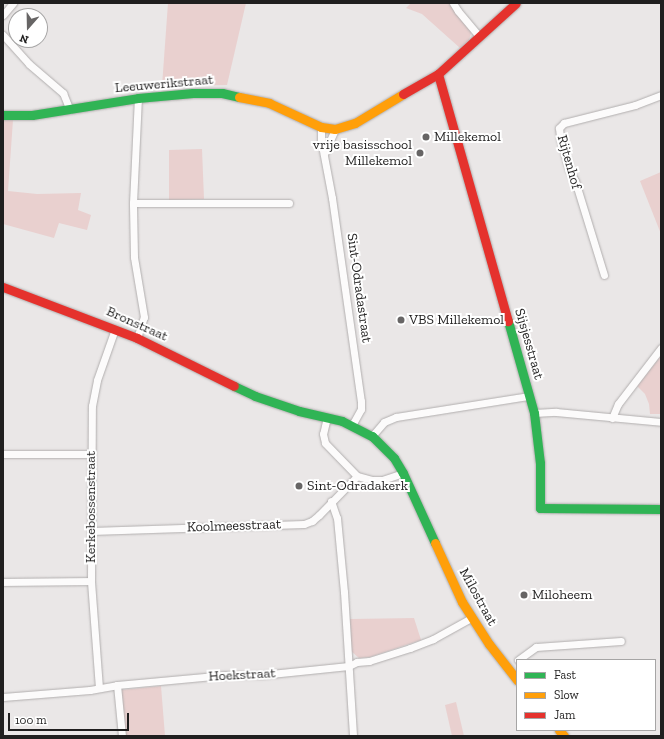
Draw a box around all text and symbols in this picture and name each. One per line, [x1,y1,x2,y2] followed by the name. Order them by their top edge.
[8,8,48,48] north arrow
[18,31,30,46] text: N
[114,71,214,97] street label: Leeuwerikstraat
[434,129,501,145] place label: Millekemol
[421,132,431,142] marker: Millekemol
[553,133,585,191] street label: Rijtenhof
[313,137,412,170] place label: vrije basisschool Millekemol
[415,148,425,158] marker: vrije basisschool Millekemol
[343,232,375,344] street label: Sint-Odradastraat
[104,303,170,345] street label: Bronstraat
[511,306,547,382] street label: Sijsjesstraat
[409,312,504,328] place label: VBS Millekemol
[396,315,406,325] marker: VBS Millekemol
[83,451,99,563] street label: Kerkebossenstraat
[307,478,408,494] place label: Sint-Odradakerk
[294,481,304,491] marker: Sint-Odradakerk
[187,516,281,536] street label: Koolmeesstraat
[455,565,501,629] street label: Milostraat
[532,587,592,603] place label: Miloheem
[519,590,529,600] marker: Miloheem
[516,659,656,731] legend
[208,665,276,685] street label: Hoekstraat
[554,668,576,682] text: Fast
[554,688,579,702] text: Slow
[10,705,131,731] scale bar
[554,708,575,722] text: Jam
[15,713,47,727] text: 100 m

